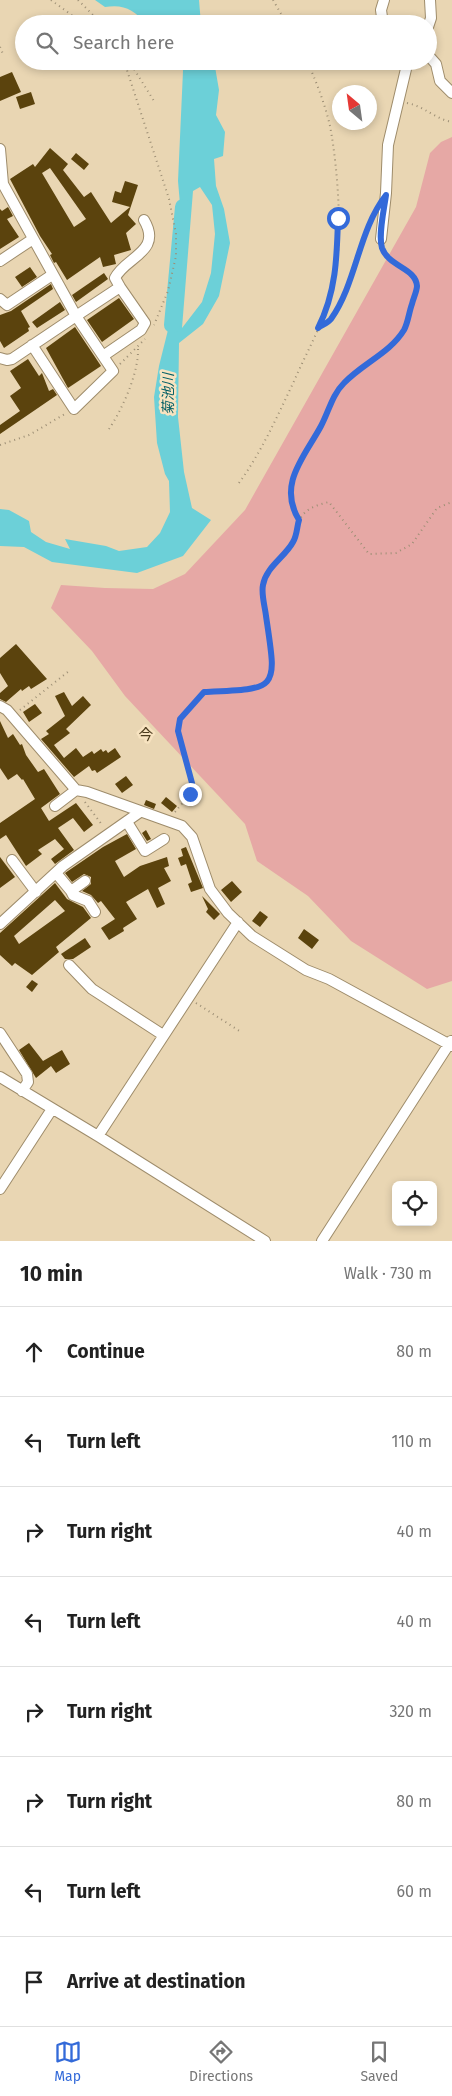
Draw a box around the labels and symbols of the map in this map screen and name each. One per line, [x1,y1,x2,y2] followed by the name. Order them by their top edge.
[332,85,377,130] north arrow
[327,207,350,230] route start
[160,371,177,415] water label: 菊池川
[138,726,154,744] district label: 今
[179,783,202,806] route end

